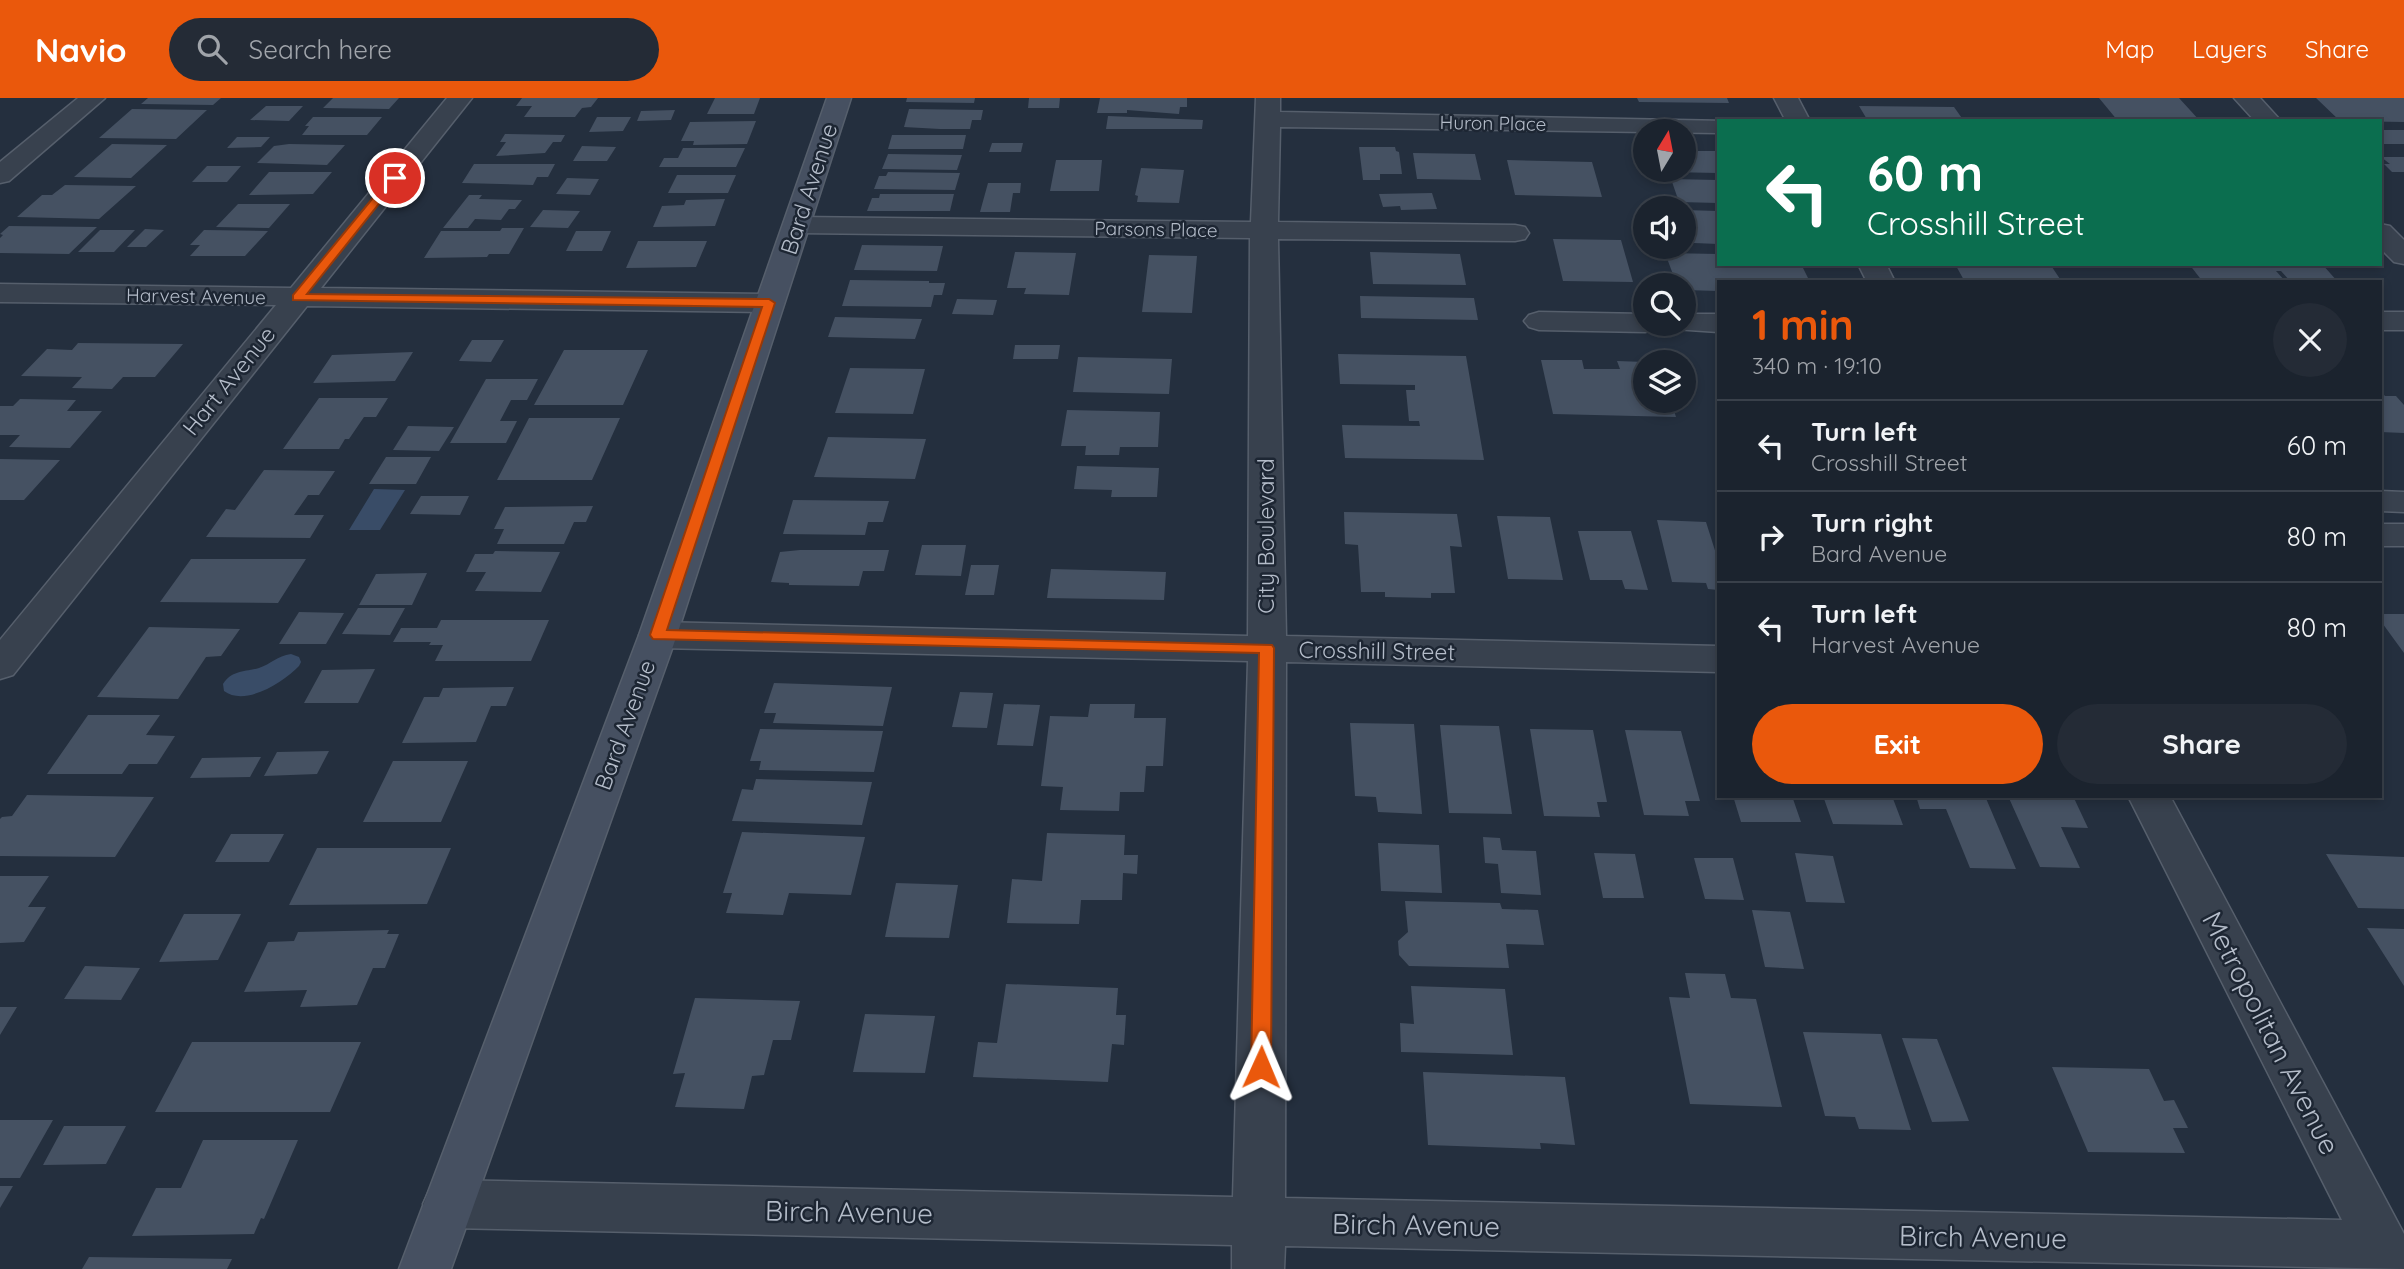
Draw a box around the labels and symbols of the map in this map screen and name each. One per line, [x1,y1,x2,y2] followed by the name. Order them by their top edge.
[1439,110,1547,136] street label: Huron Place
[1633,119,1696,182] north arrow
[774,120,843,258] street label: Bard Avenue
[365,148,425,208] pin
[1094,216,1218,242] street label: Parsons Place
[126,283,266,309] street label: Harvest Avenue
[176,320,281,441] street label: Hart Avenue
[1251,458,1280,614] street label: City Boulevard
[1298,635,1456,666] street label: Crosshill Street
[588,656,661,794] street label: Bard Avenue
[2195,905,2348,1160] street label: Metropolitan Avenue
[1224,1030,1298,1104] position arrow
[765,1193,933,1230] street label: Birch Avenue
[1332,1206,1500,1243] street label: Birch Avenue
[1899,1218,2067,1255] street label: Birch Avenue

